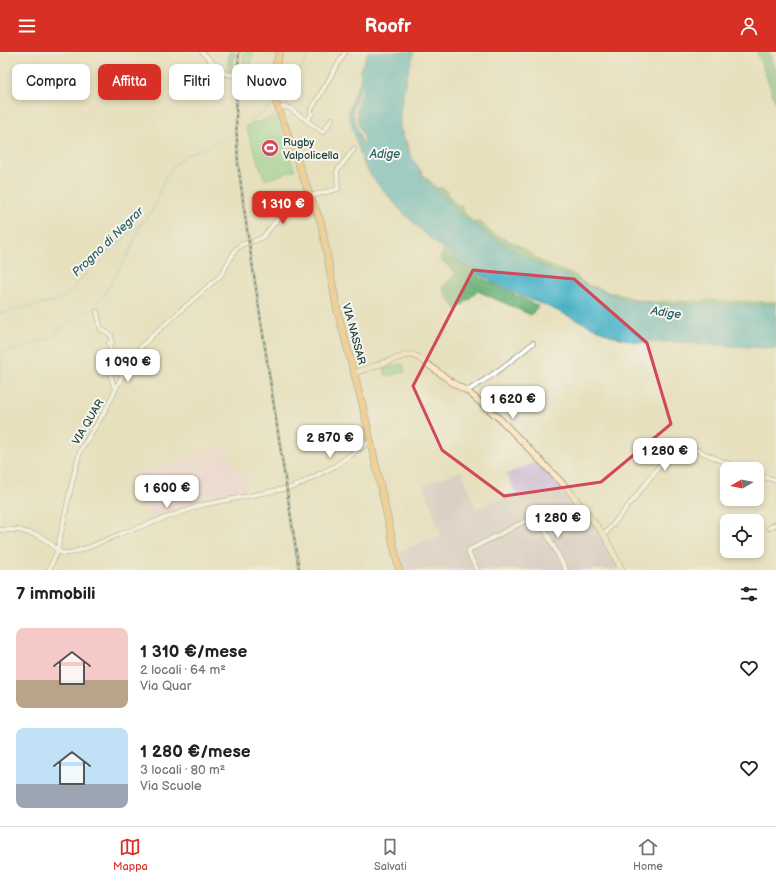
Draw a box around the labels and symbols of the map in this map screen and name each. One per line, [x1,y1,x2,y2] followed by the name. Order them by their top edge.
[283,136,339,162] place label: Rugby Valpolicella
[260,138,280,158] sports icon: Rugby Valpolicella
[369,147,400,162] water label: Adige
[246,191,320,225] pin: 1 310 €
[69,203,148,280] water label: Progno di Negrar
[340,302,368,366] street label: VIA NASSAR
[649,303,682,323] water label: Adige
[91,349,165,383] pin: 1 090 €
[476,386,550,420] pin: 1 620 €
[69,397,107,447] street label: VIA QUAR
[293,425,367,459] pin: 2 870 €
[628,438,702,472] pin: 1 280 €
[720,462,764,506] north arrow
[130,475,204,509] pin: 1 600 €
[521,505,595,539] pin: 1 280 €

